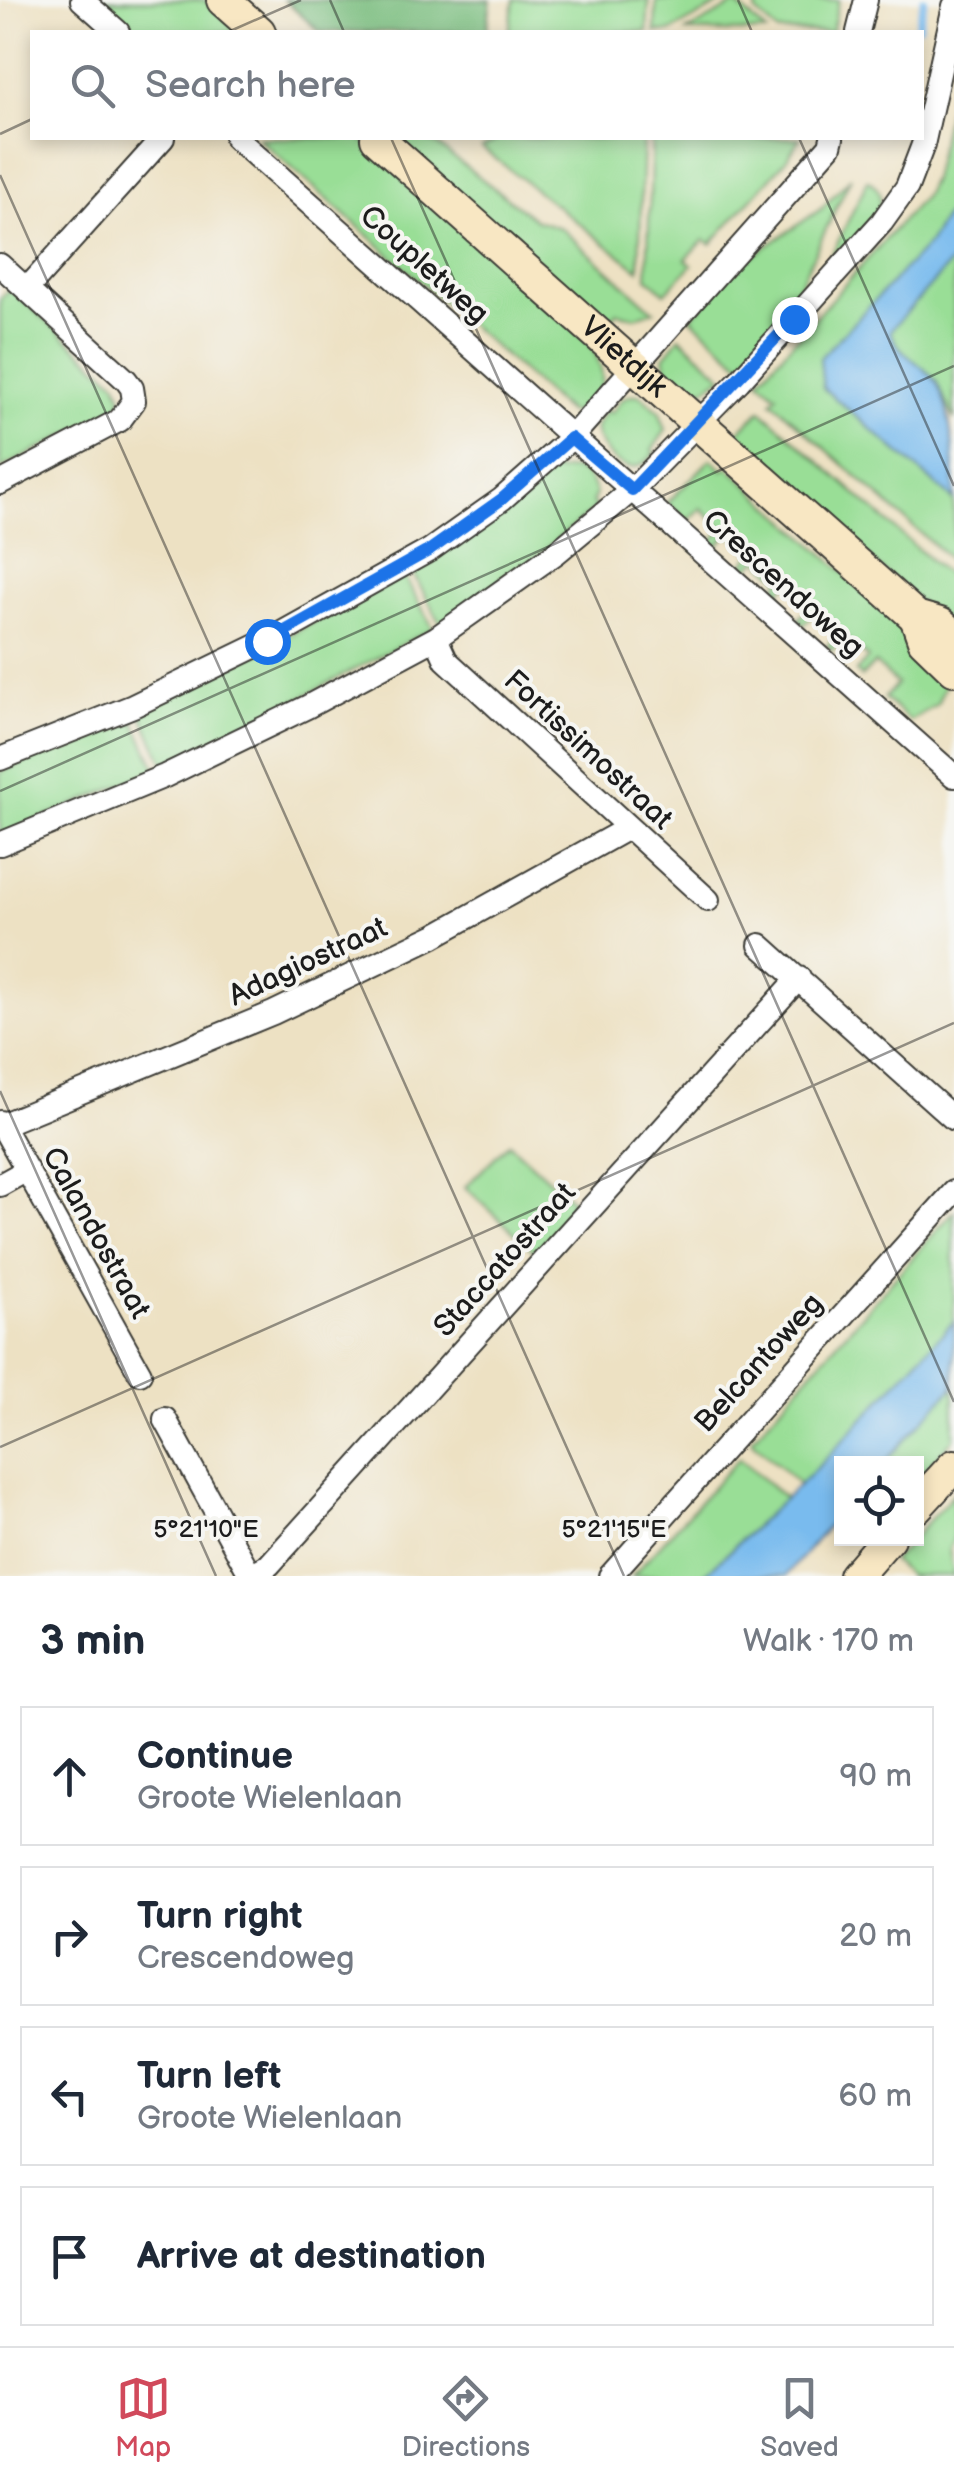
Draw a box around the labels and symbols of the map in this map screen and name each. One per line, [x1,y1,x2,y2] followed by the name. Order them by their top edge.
[352,198,496,332] street label: Coupletweg
[772,297,818,343] route end
[573,309,675,406] street label: Vlietdijk
[695,502,871,666] street label: Crescendoweg
[245,619,291,665] route start
[496,663,680,837] street label: Fortissimostraat
[223,910,393,1014] street label: Adagiostraat
[34,1141,158,1325] street label: Calandostraat
[426,1175,584,1345] street label: Staccatostraat
[687,1286,831,1440] street label: Belcantoweg
[153,1514,259,1545] text: 5°21'10"E
[562,1514,666,1545] text: 5°21'15"E

